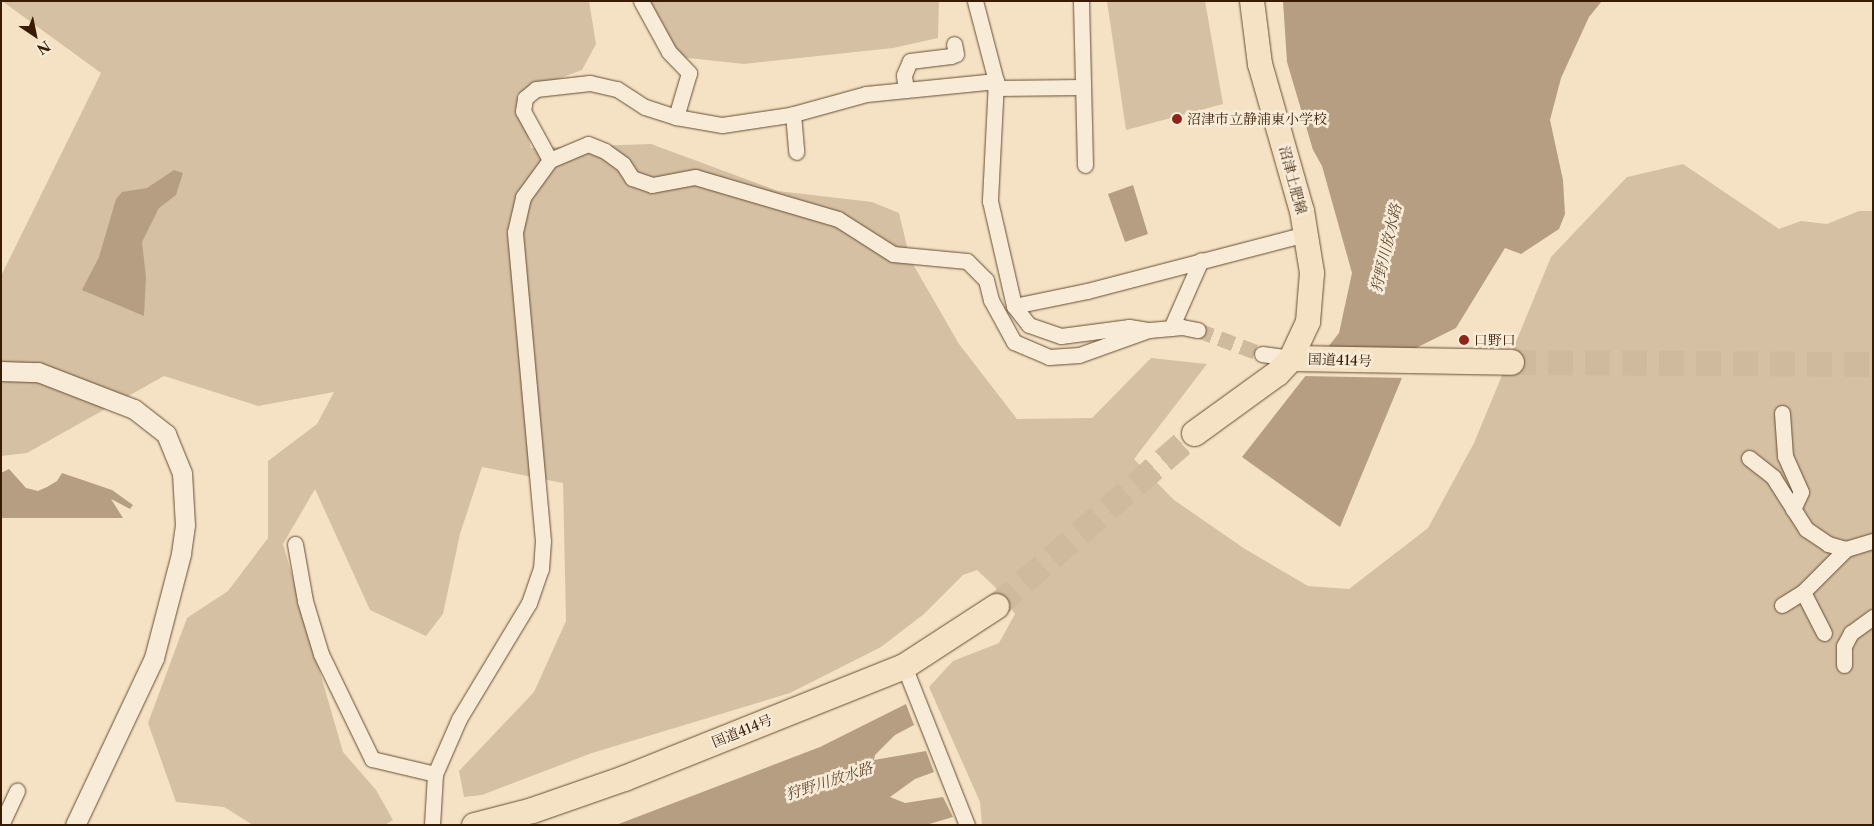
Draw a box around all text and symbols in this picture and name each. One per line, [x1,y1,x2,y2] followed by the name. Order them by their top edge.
[10,10,60,60] north arrow
[33,37,53,58] text: N
[1187,111,1327,127] place label: 沼津市立静浦東小学校
[1171,113,1183,125] marker: 沼津市立静浦東小学校
[1276,144,1310,216] street label: 沼津土肥線
[1367,202,1405,294] water label: 狩野川放水路
[1474,332,1516,348] place label: 口野口
[1458,334,1470,346] marker: 口野口
[1308,350,1372,370] street label: 国道414号
[709,711,775,751] street label: 国道414号
[783,759,875,803] water label: 狩野川放水路

